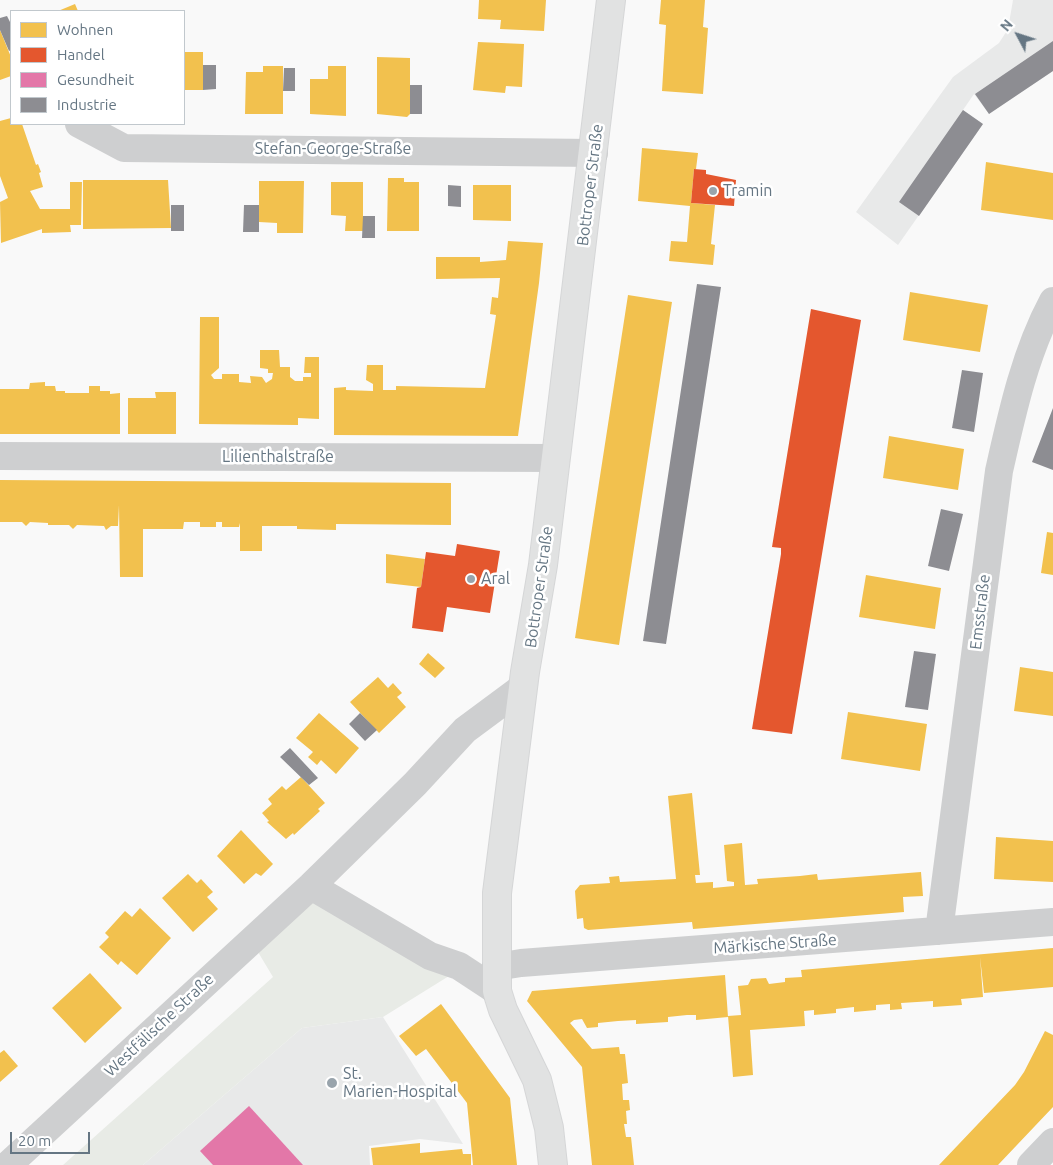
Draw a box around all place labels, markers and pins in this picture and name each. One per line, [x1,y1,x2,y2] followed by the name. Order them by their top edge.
[723,181,772,201] place label: Tramin
[707,185,719,197] marker: Tramin
[481,569,510,589] place label: Aral
[465,573,477,585] marker: Aral
[343,1064,457,1102] place label: St. Marien-Hospital
[325,1076,339,1090] marker: St. Marien-Hospital

